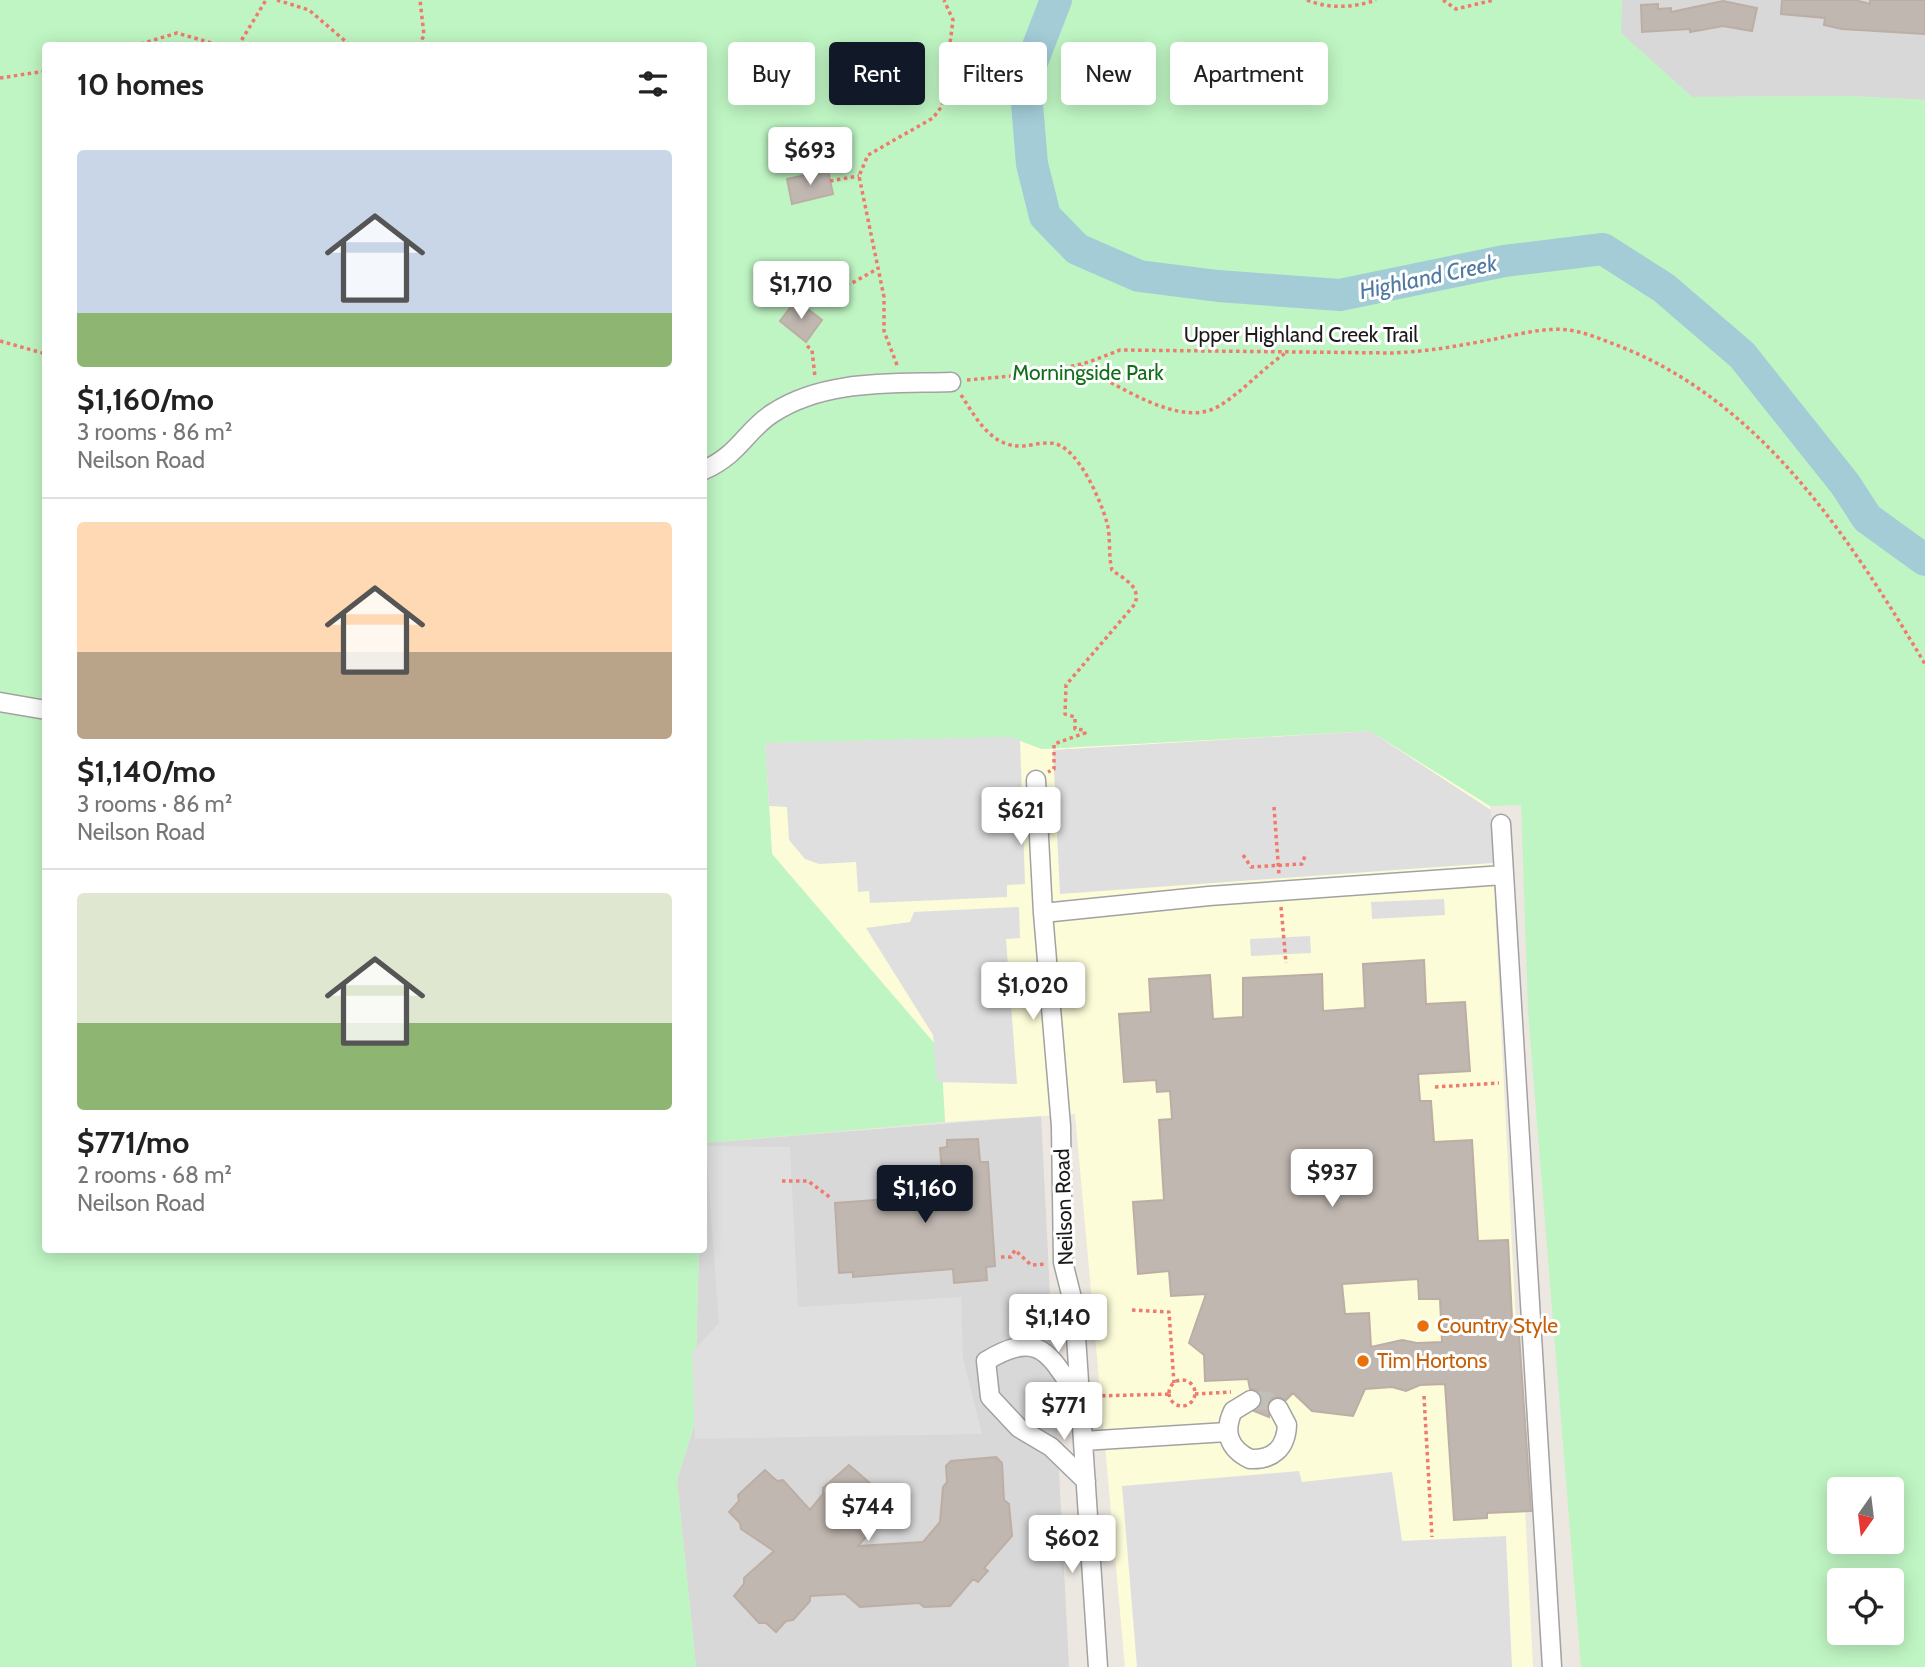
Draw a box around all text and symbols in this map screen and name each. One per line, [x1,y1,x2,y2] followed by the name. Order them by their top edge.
[728,42,815,105] chip: Buy
[829,42,925,105] chip: Rent
[939,42,1047,105] chip: Filters
[1061,42,1156,105] chip: New
[1170,42,1328,105] chip: Apartment
[634,65,672,103] icon: filters
[77,66,204,103] text: 10 homes
[769,128,851,187] pin: $693
[784,136,836,164] text: $693
[312,195,438,321] icon: home
[1357,249,1500,305] water label: Highland Creek
[744,262,858,321] pin: $1,710
[769,270,833,298] text: $1,710
[1184,322,1418,347] street label: Upper Highland Creek Trail
[1012,360,1164,385] park label: Morningside Park
[77,381,214,418] text: $1,160/mo
[77,418,232,446] text: 3 rooms · 86 m²
[77,446,205,474] text: Neilson Road
[312,567,438,693] icon: home
[77,753,216,790] text: $1,140/mo
[980,788,1062,847] pin: $621
[77,790,232,818] text: 3 rooms · 86 m²
[998,796,1044,824] text: $621
[77,818,205,846] text: Neilson Road
[312,938,438,1064] icon: home
[976,962,1090,1022] pin: $1,020
[997,971,1069,999] text: $1,020
[77,1124,189,1161] text: $771/mo
[1049,1148,1078,1266] street label: Neilson Road
[1291,1150,1373,1209] pin: $937
[1307,1158,1357,1186] text: $937
[77,1161,232,1189] text: 2 rooms · 68 m²
[868,1166,982,1225] pin: $1,160
[893,1174,957,1202] text: $1,160
[77,1189,205,1217] text: Neilson Road
[1001,1294,1115,1354] pin: $1,140
[1025,1303,1091,1331] text: $1,140
[1437,1313,1558,1338] place label: Country Style
[1415,1318,1431,1334] marker: Country Style
[1377,1348,1488,1373] place label: Tim Hortons
[1355,1353,1371,1369] marker: Tim Hortons
[1023,1382,1105,1442] pin: $771
[1041,1391,1087,1419] text: $771
[1827,1477,1904,1554] north arrow
[1827,1477,1904,1645] map controls
[827,1484,909,1543] pin: $744
[842,1492,894,1520] text: $744
[1031,1516,1113,1575] pin: $602
[1045,1524,1099,1552] text: $602
[1827,1568,1904,1645] button: locate

